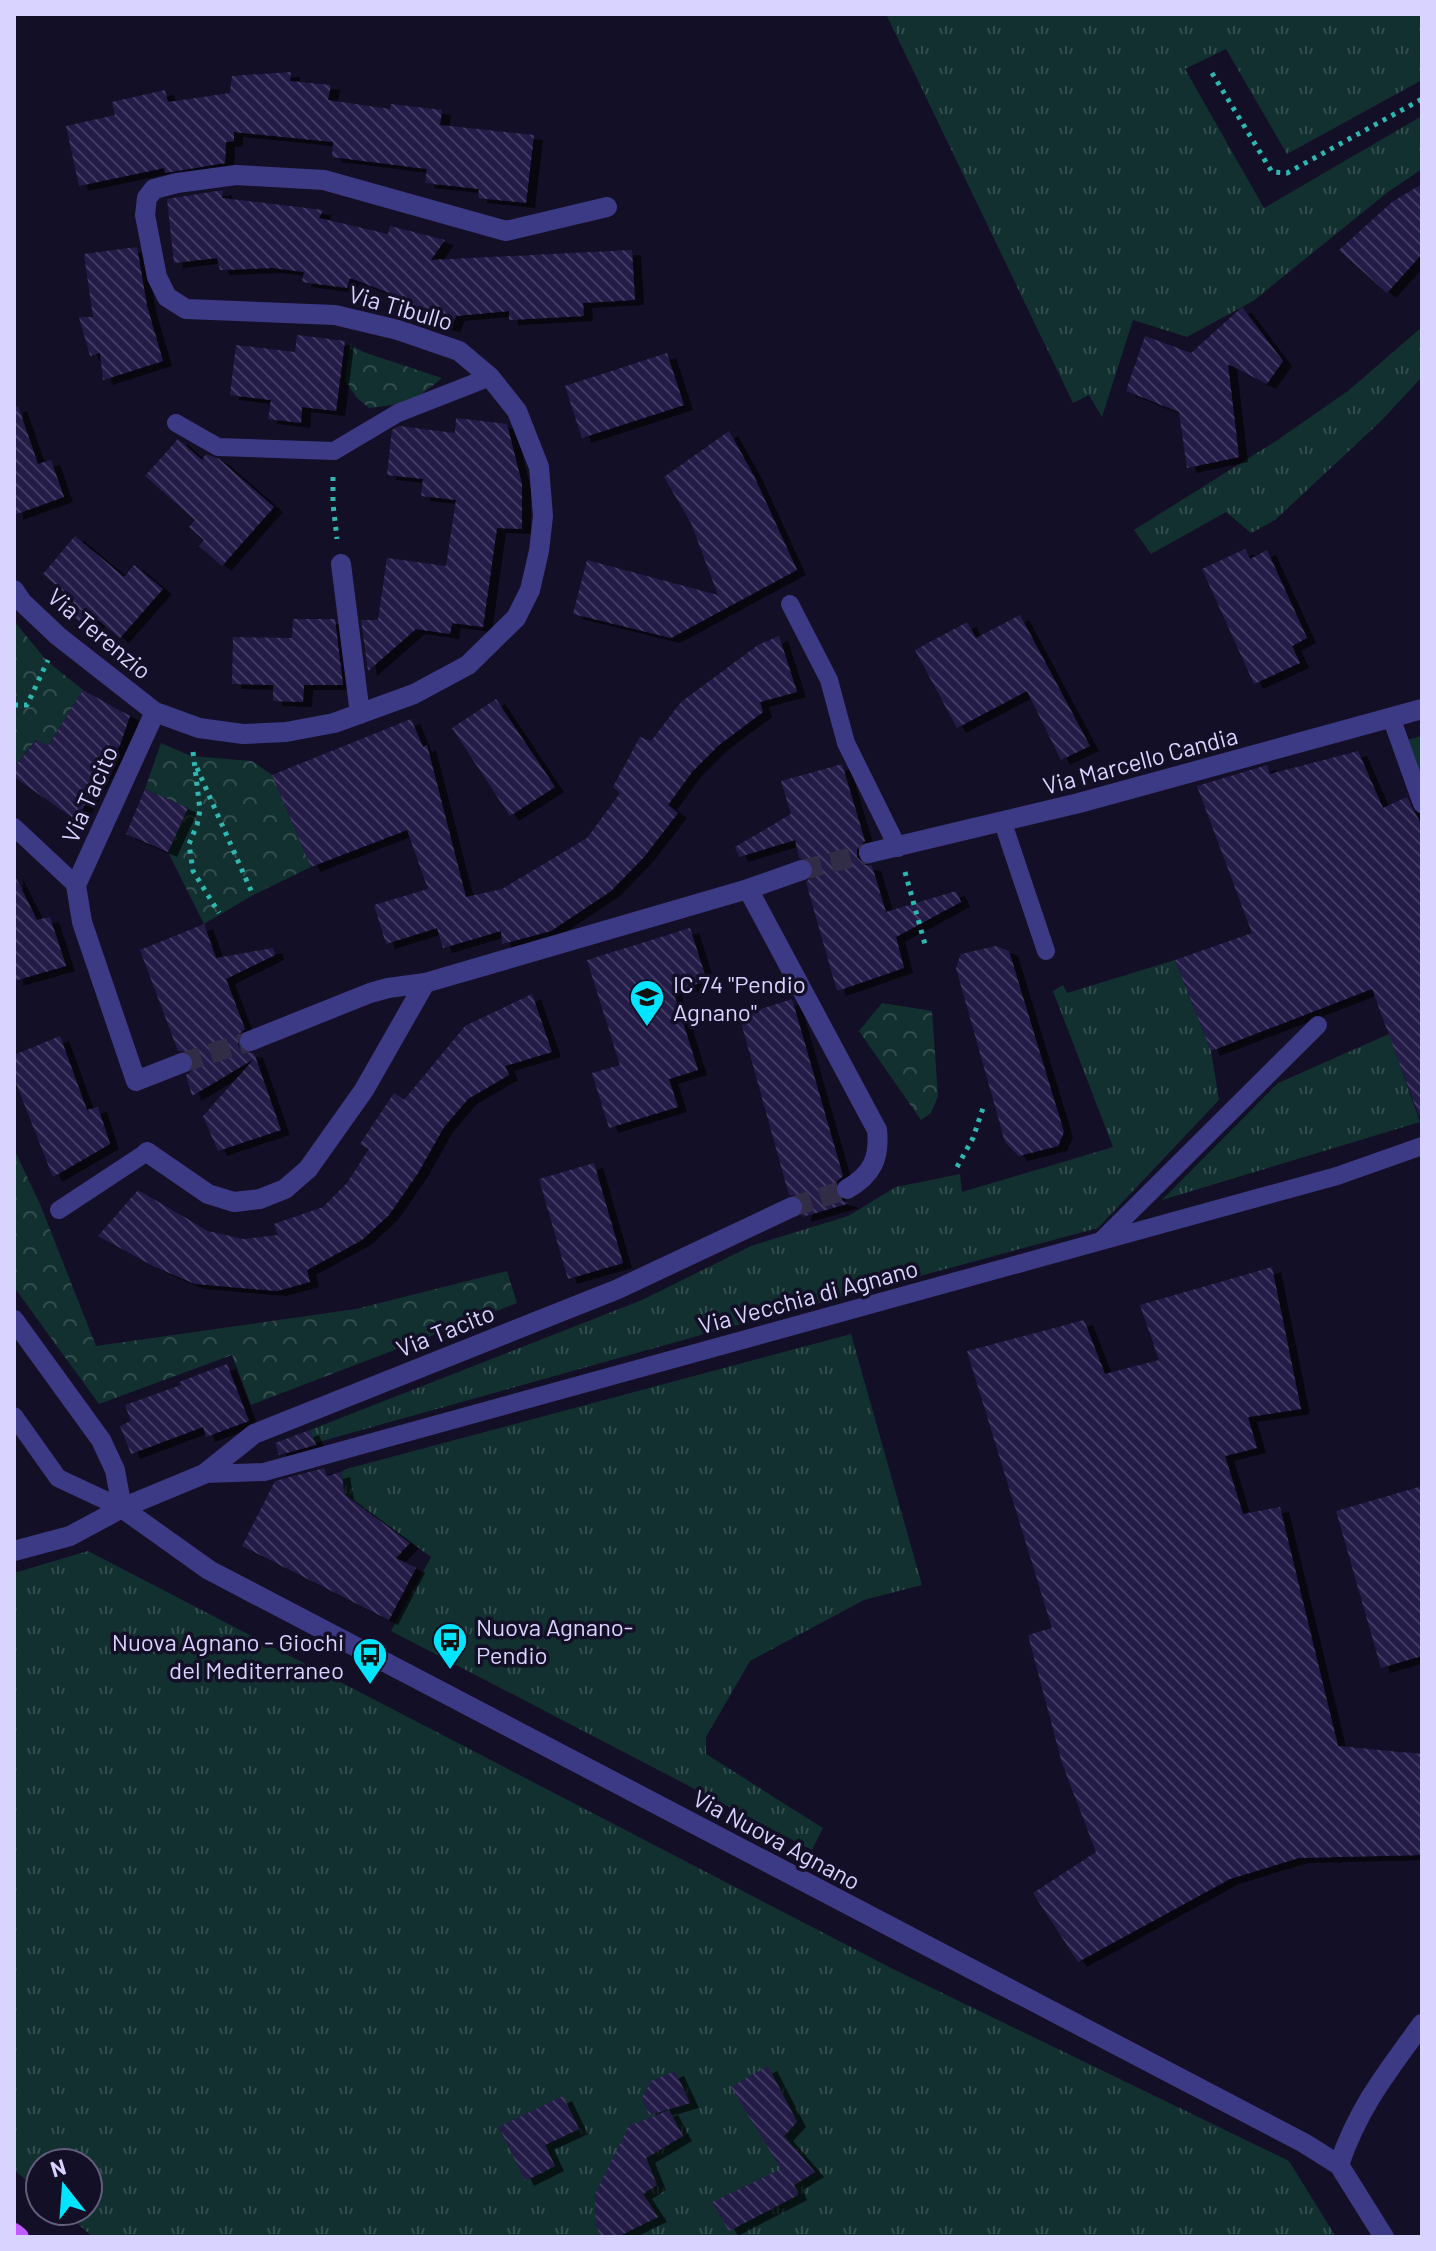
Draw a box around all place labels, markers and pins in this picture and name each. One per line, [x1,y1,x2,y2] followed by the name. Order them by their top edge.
[673,969,806,1026] place label: IC 74 "Pendio Agnano"
[628,978,666,1028] school or university icon: IC 74 "Pendio Agnano"
[476,1612,633,1669] place label: Nuova Agnano- Pendio
[431,1621,469,1671] bus stop icon: Nuova Agnano- Pendio
[112,1627,344,1684] place label: Nuova Agnano - Giochi del Mediterraneo
[351,1636,389,1686] bus stop icon: Nuova Agnano - Giochi del Mediterraneo

